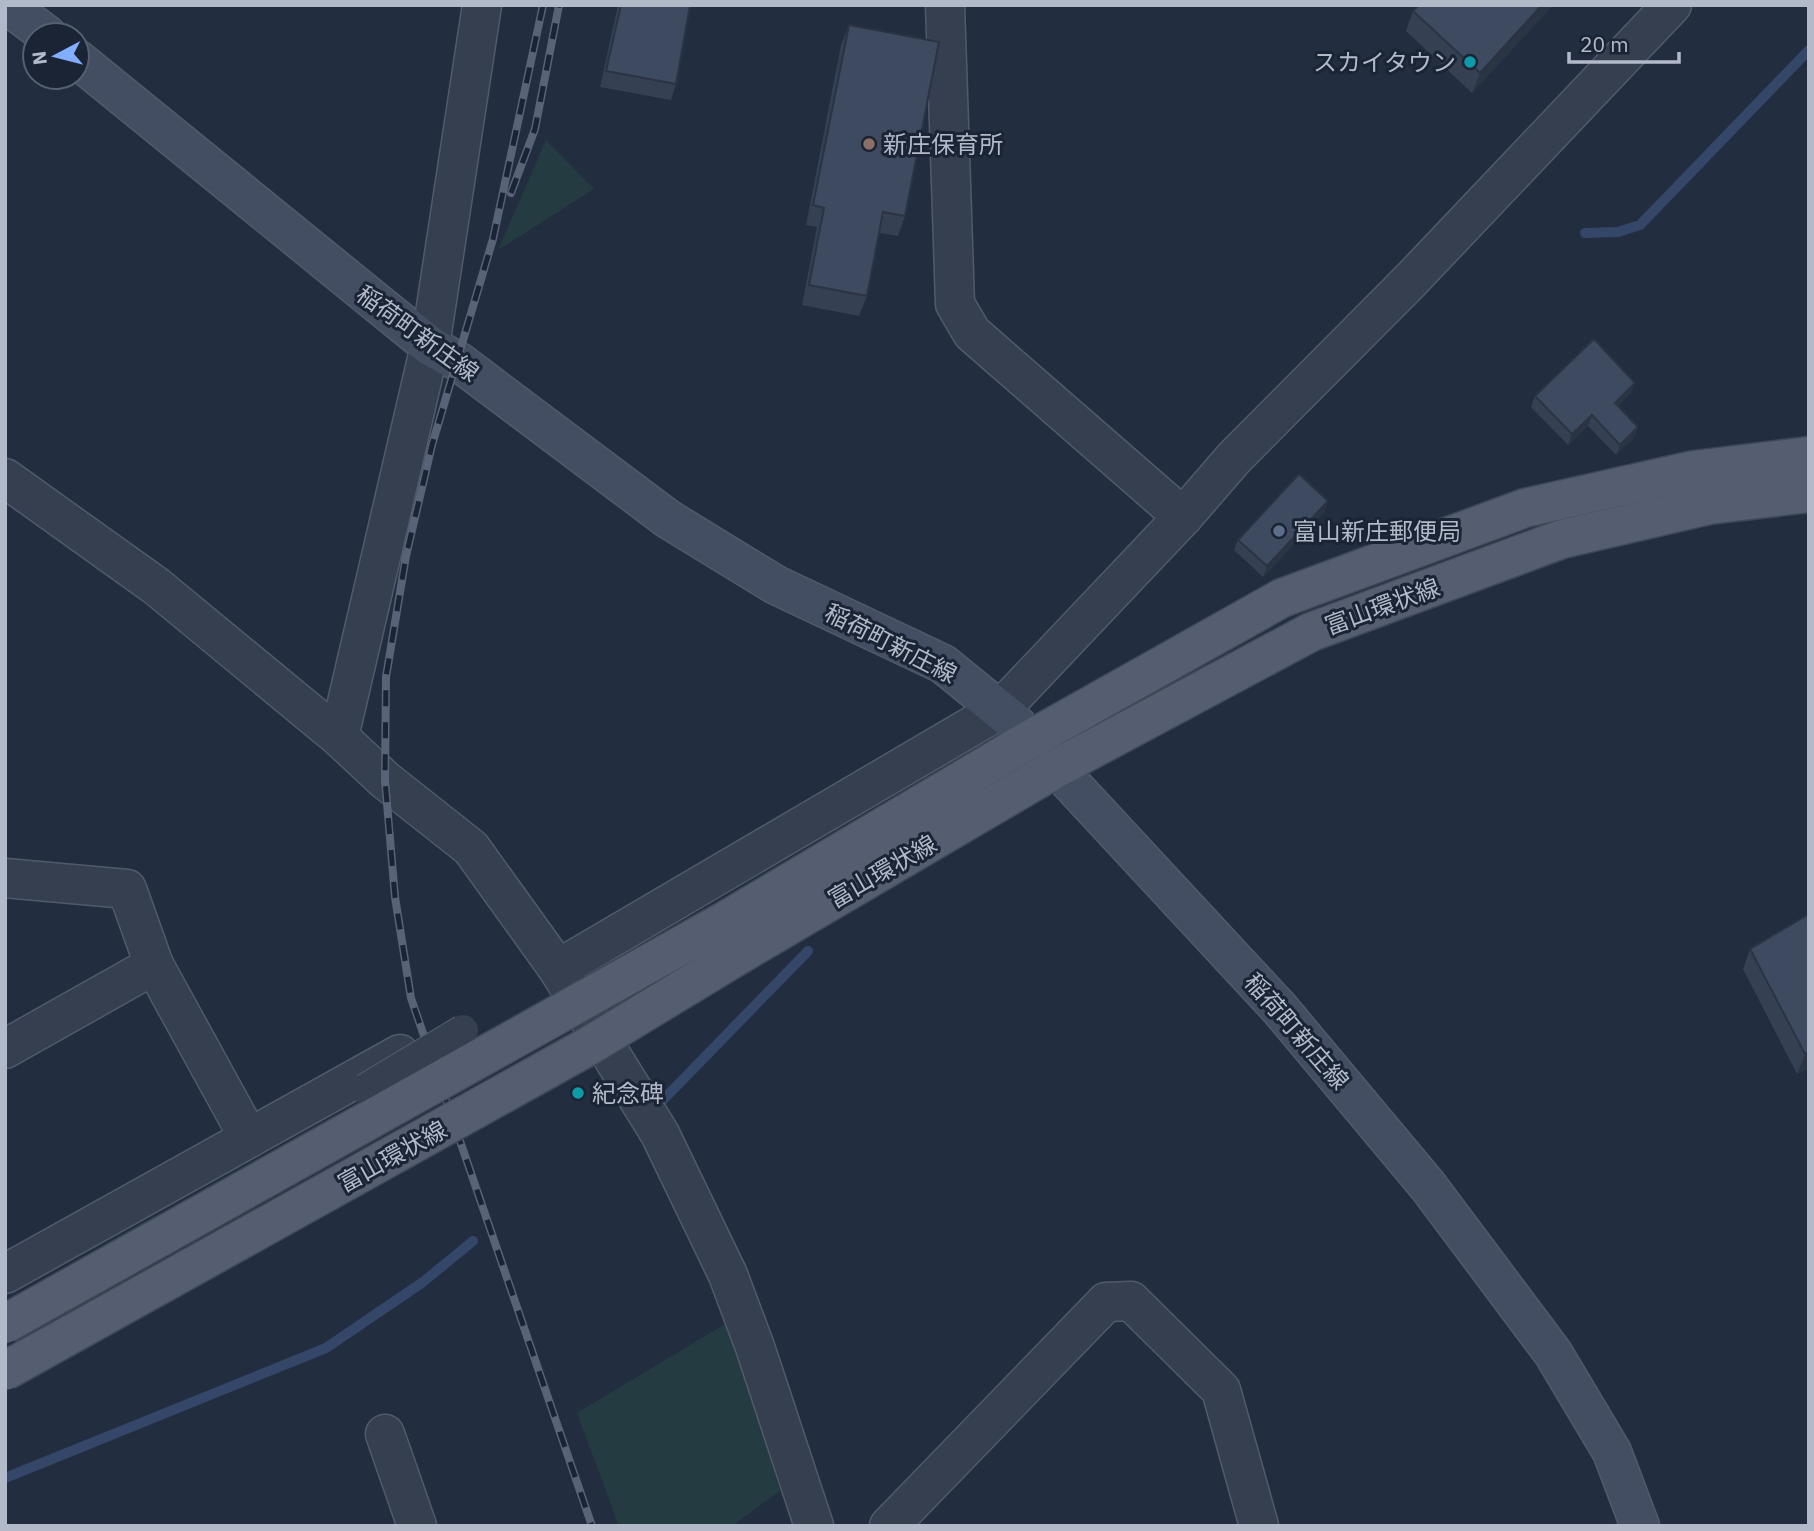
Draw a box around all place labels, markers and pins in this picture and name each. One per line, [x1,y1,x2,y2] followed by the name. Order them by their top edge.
[1313,46,1456,78] place label: スカイタウン
[1462,54,1478,70] marker: スカイタウン
[883,128,1003,160] place label: 新庄保育所
[861,136,877,152] marker: 新庄保育所
[1293,515,1461,547] place label: 富山新庄郵便局
[1271,523,1287,539] marker: 富山新庄郵便局
[592,1077,664,1109] place label: 紀念碑
[570,1085,586,1101] marker: 紀念碑

